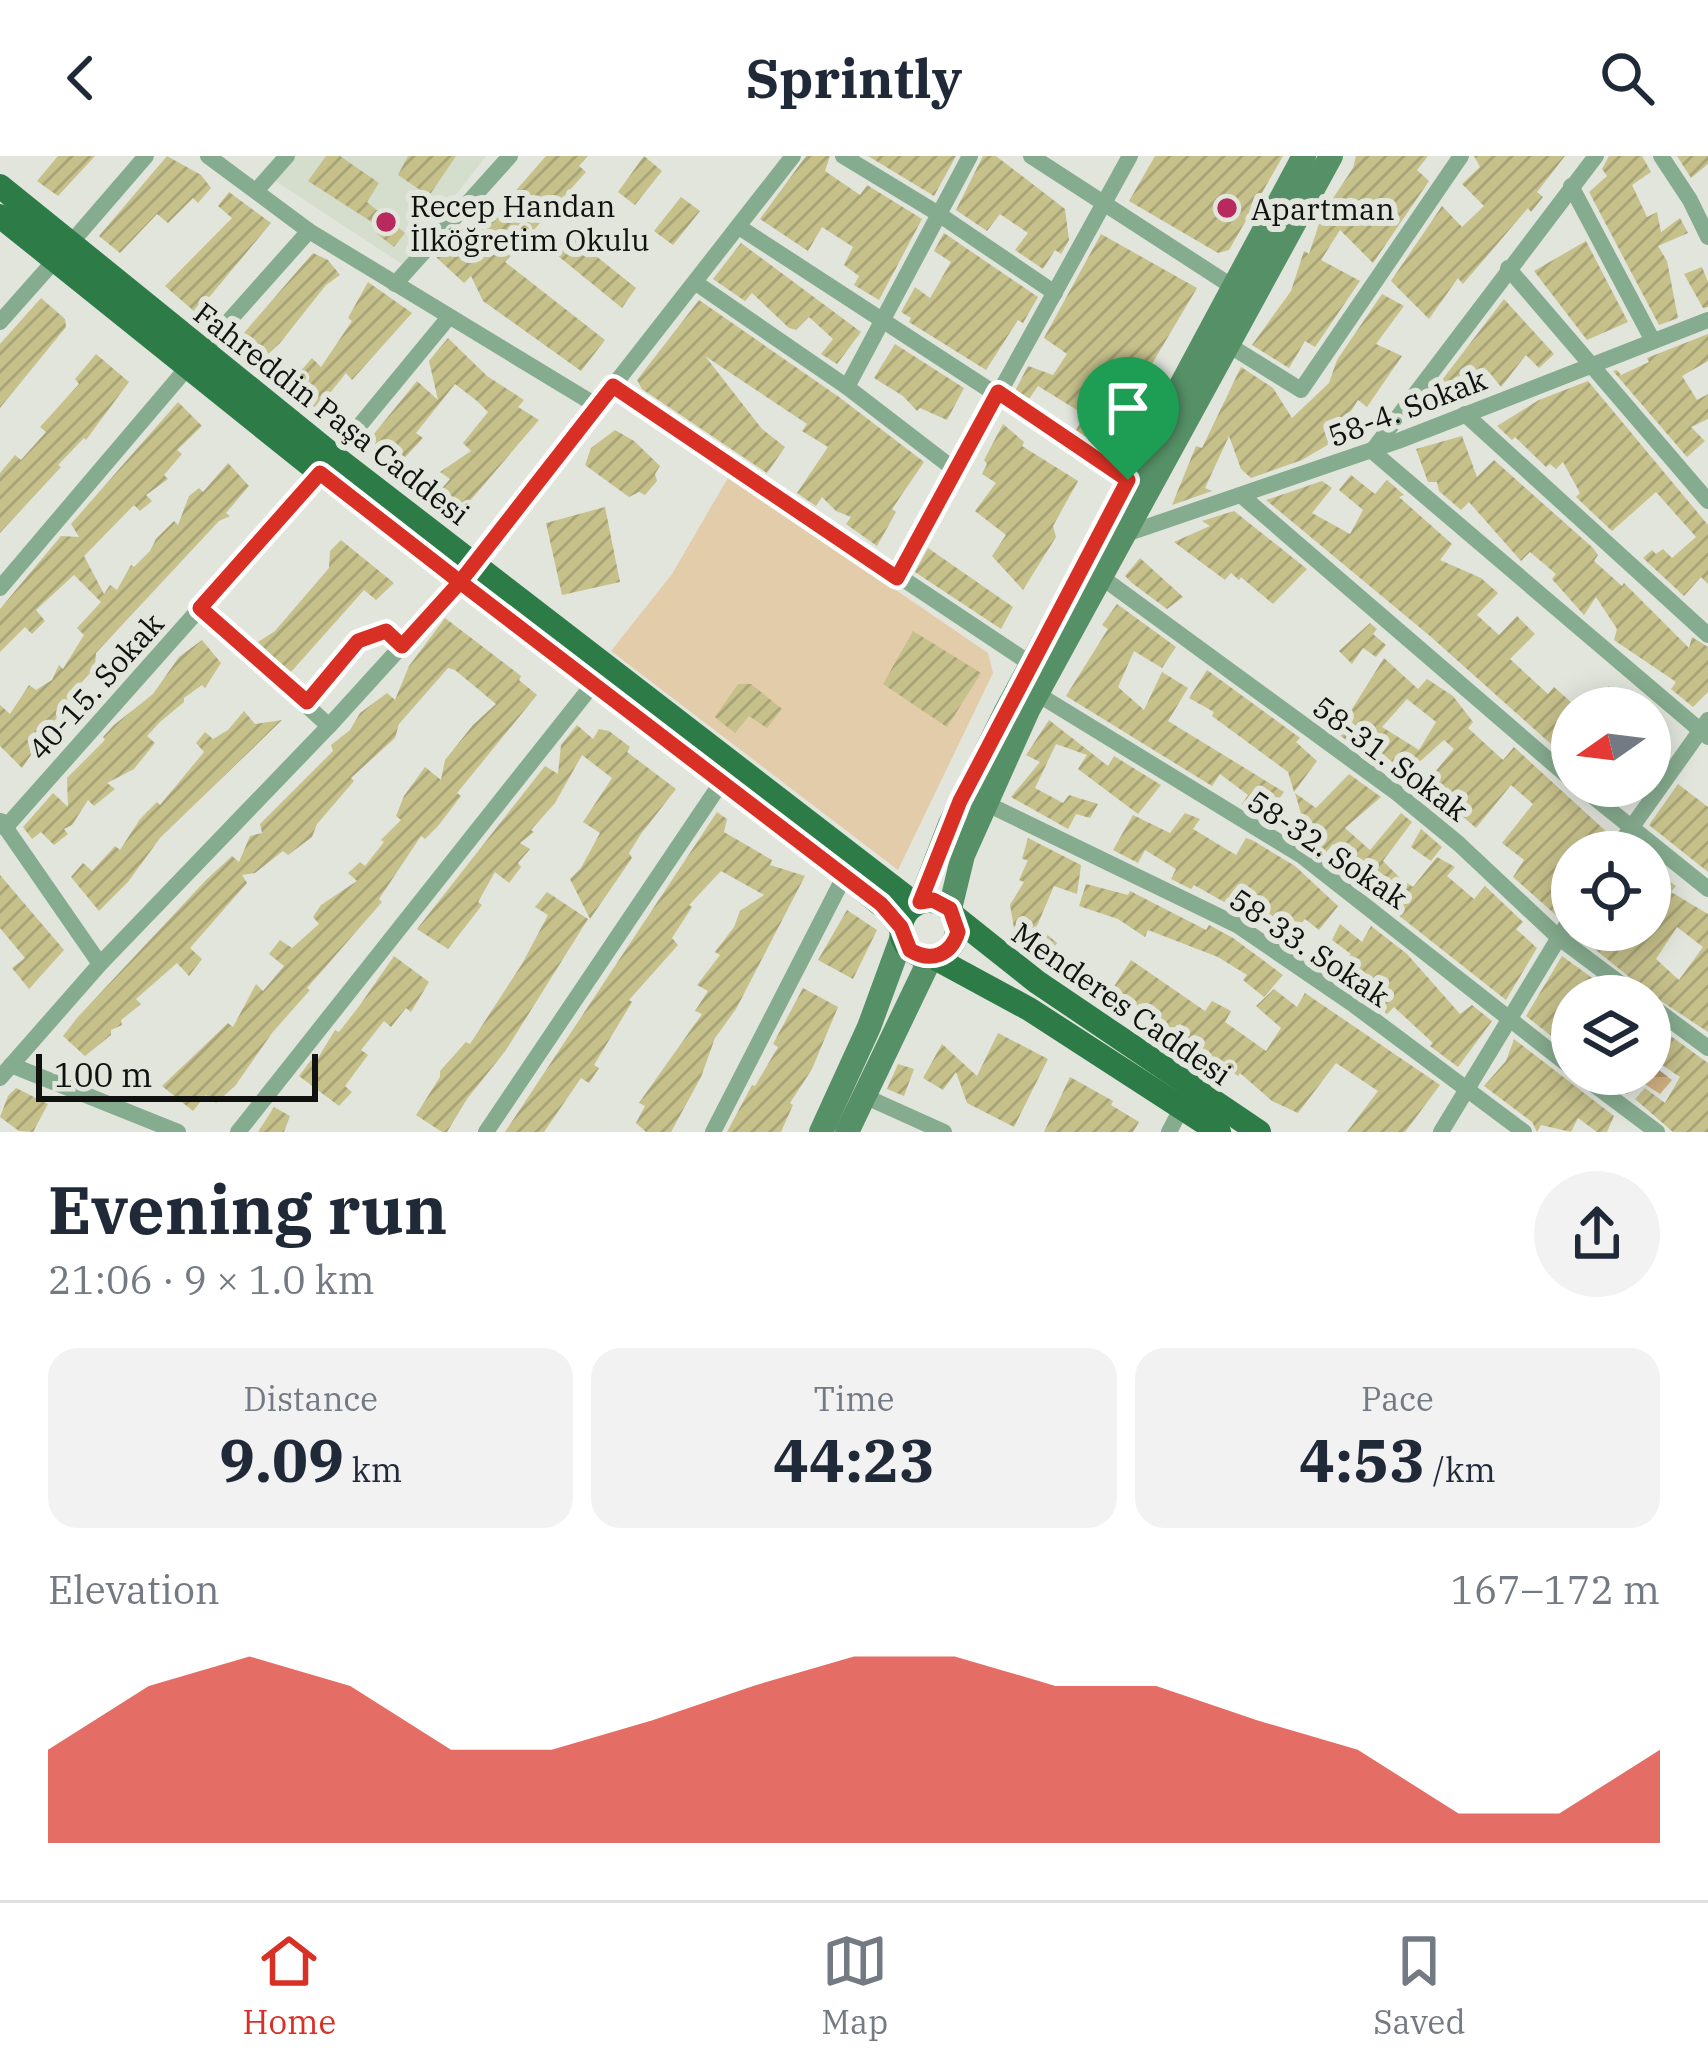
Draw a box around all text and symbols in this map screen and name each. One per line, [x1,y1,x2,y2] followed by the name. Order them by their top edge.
[746,43,962,113] text: Sprintly
[48,45,114,111] icon: back
[1594,45,1660,111] icon: search
[410,186,650,259] place label: Recep Handan İlköğretim Okulu
[1251,189,1395,228] place label: Apartman
[1214,195,1240,221] marker: Apartman
[373,209,399,235] marker: Recep Handan İlköğretim Okulu
[186,293,478,533] street label: Fahreddin Paşa Caddesi
[1077,357,1179,480] pin
[1322,359,1492,455] street label: 58-4. Sokak
[1095,375,1161,441] icon: arrive
[19,604,172,768] street label: 40-15. Sokak
[1305,687,1477,829] street label: 58-31. Sokak
[1551,687,1671,807] north arrow
[1551,687,1671,1095] map controls
[1241,781,1416,917] street label: 58-32. Sokak
[1551,831,1671,951] button: locate
[1223,879,1398,1015] street label: 58-33. Sokak
[1005,913,1239,1093] street label: Menderes Caddesi
[1551,975,1671,1095] button: layers
[36,1048,318,1101] scale bar
[54,1053,153,1096] text: 100 m
[48,1166,447,1252] text: Evening run
[1534,1171,1660,1297] button: share
[48,1254,375,1305] text: 21:06 · 9 × 1.0 km
[243,1377,378,1420] text: Distance
[813,1377,895,1420] text: Time
[1361,1377,1434,1420] text: Pace
[219,1420,344,1499] text: 9.09
[773,1420,935,1499] text: 44:23
[1299,1420,1425,1499] text: 4:53
[344,1448,402,1491] text: km
[1425,1448,1496,1491] text: /km
[48,1564,220,1615] text: Elevation
[1450,1564,1660,1615] text: 167–172 m
[242,1928,336,2043] tab: Home
[821,1928,888,2043] tab: Map
[1373,1928,1466,2043] tab: Saved

